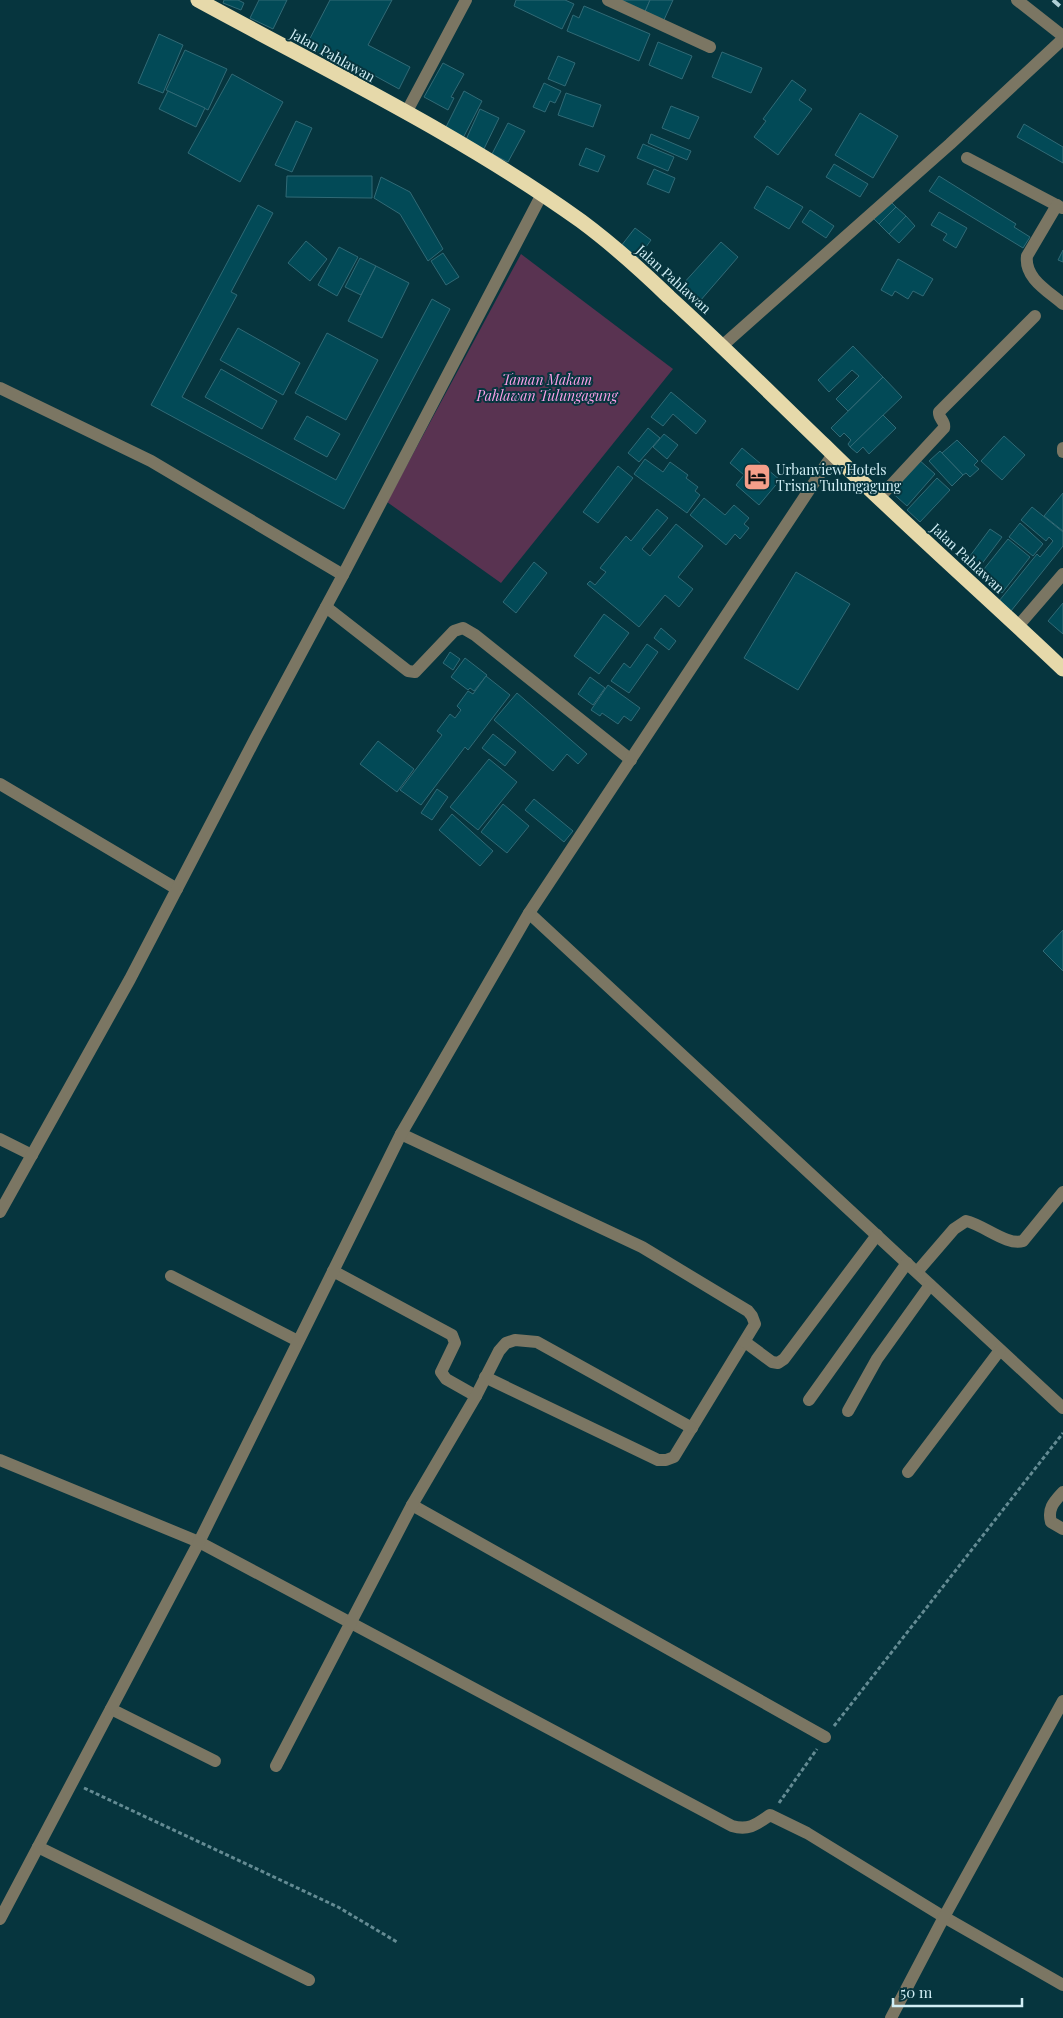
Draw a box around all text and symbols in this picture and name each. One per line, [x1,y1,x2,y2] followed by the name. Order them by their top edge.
[286,23,379,86] street label: Jalan Pahlawan
[632,240,716,318] street label: Jalan Pahlawan
[476,370,619,405] park label: Taman Makam Pahlawan Tulungagung
[776,460,902,495] place label: Urbanview Hotels Trisna Tulungagung
[742,462,772,492] hotel icon: Urbanview Hotels Trisna Tulungagung
[926,518,1009,598] street label: Jalan Pahlawan
[893,1976,1022,2008] scale bar
[900,1982,933,2002] text: 50 m

